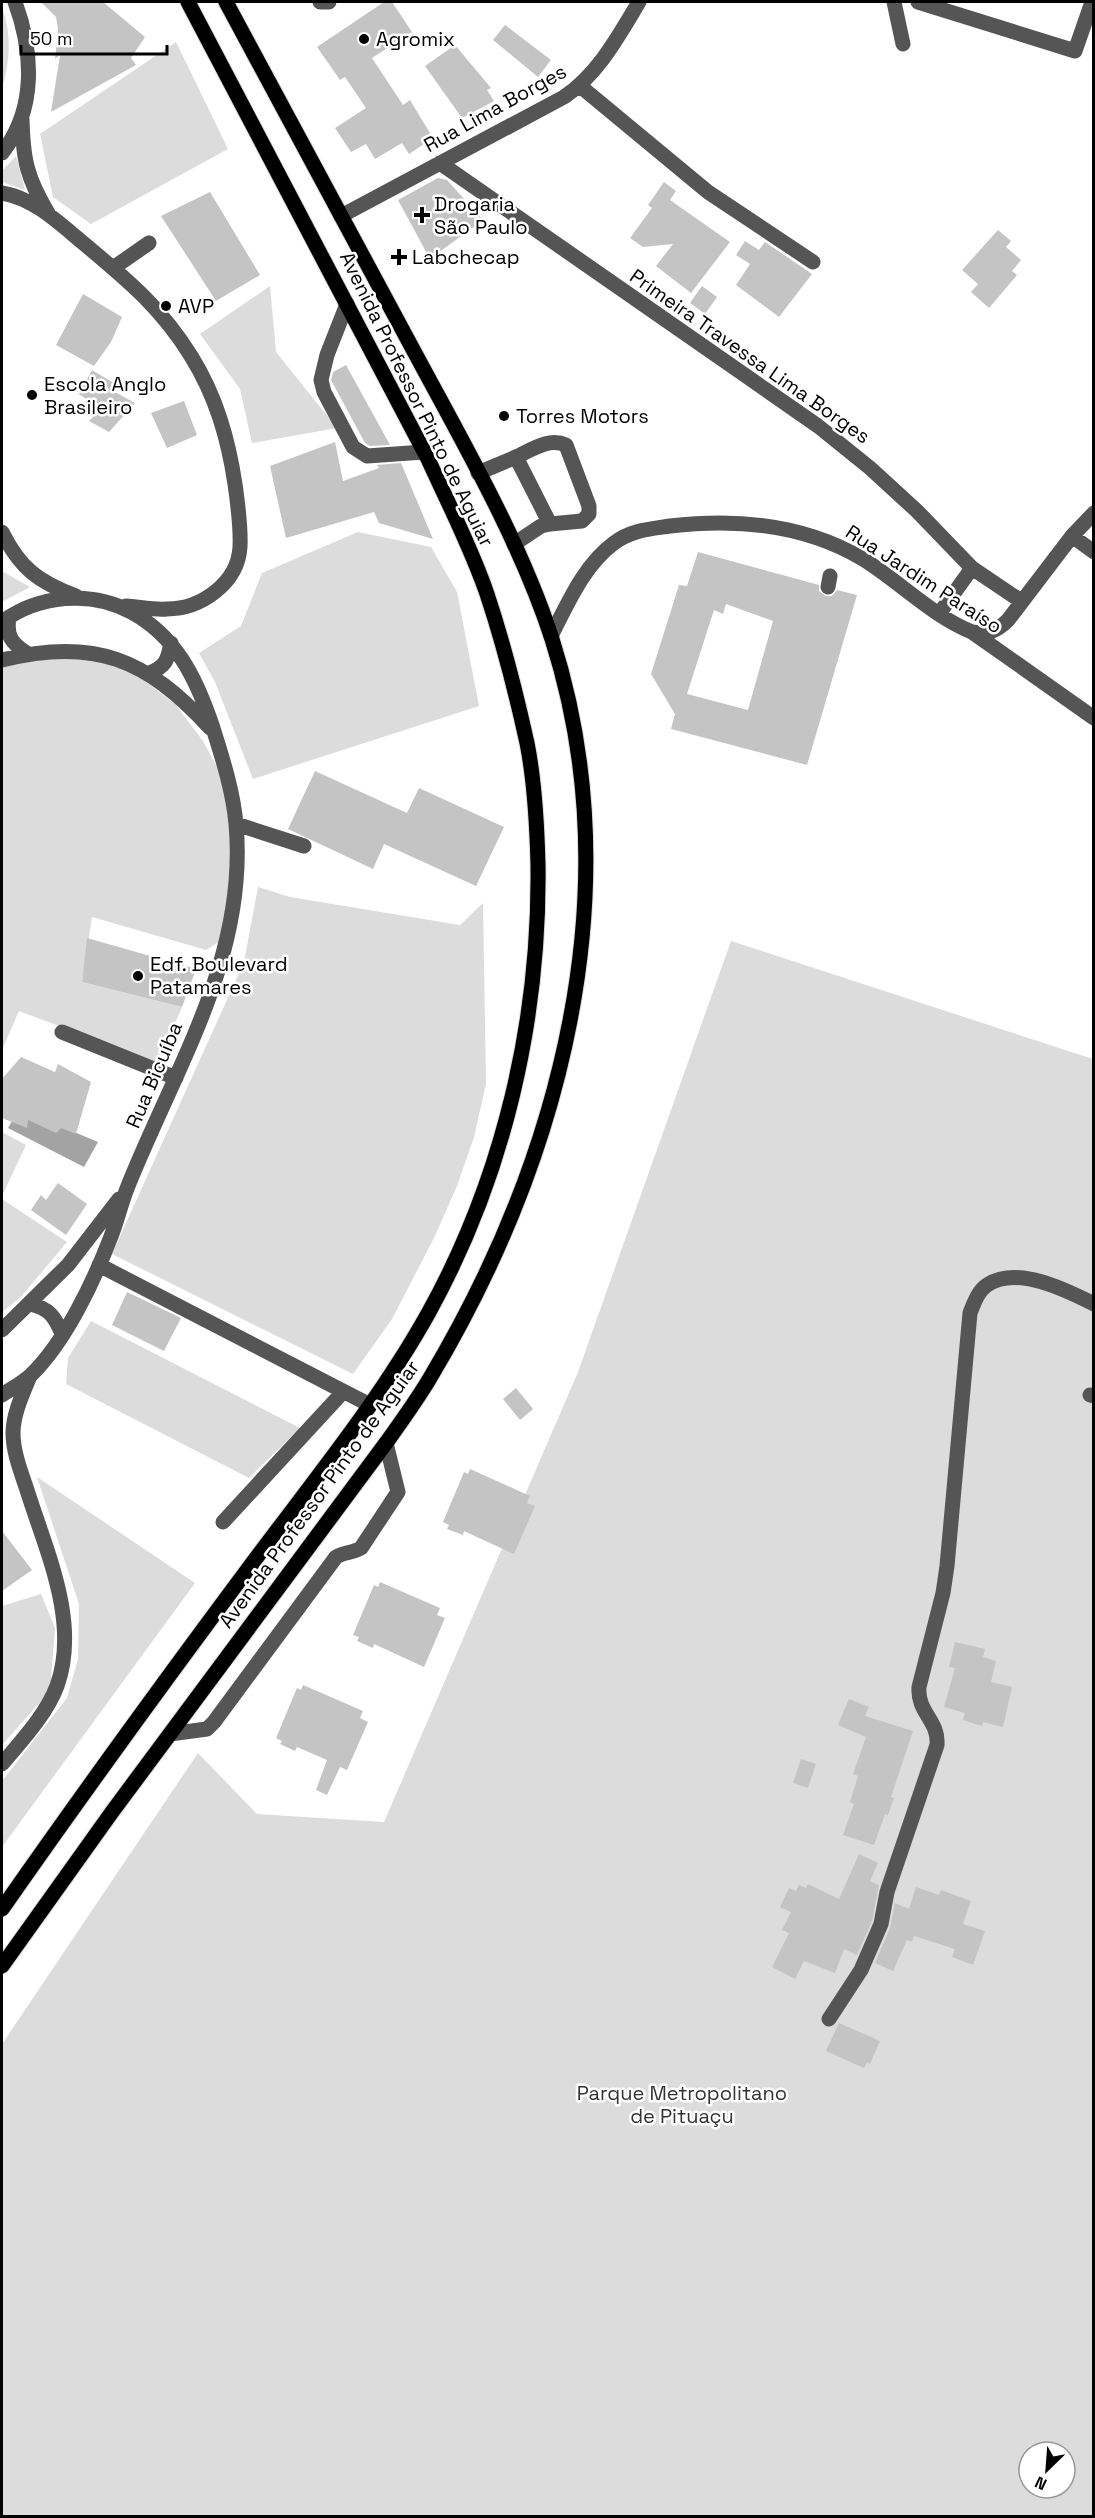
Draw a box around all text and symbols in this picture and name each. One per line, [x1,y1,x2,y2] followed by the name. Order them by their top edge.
[21,18,166,56] scale bar
[376,26,455,52] place label: Agromix
[30,27,72,50] text: 50 m
[357,32,371,46] marker: Agromix
[419,58,571,158] street label: Rua Lima Borges
[434,191,528,240] place label: Drogaria São Paulo
[415,208,429,222] marker: Drogaria São Paulo
[412,244,520,270] place label: Labchecap
[334,247,500,551] street label: Avenida Professor Pinto de Aguiar
[390,248,408,266] marker: Labchecap
[625,263,875,449] street label: Primeira Travessa Lima Borges
[178,293,214,319] place label: AVP
[159,299,173,313] marker: AVP
[44,371,166,420] place label: Escola Anglo Brasileiro
[25,388,39,402] marker: Escola Anglo Brasileiro
[516,403,649,429] place label: Torres Motors
[497,409,511,423] marker: Torres Motors
[841,519,1007,639] street label: Rua Jardim Paraíso
[150,951,288,1000] place label: Edf. Boulevard Patamares
[131,969,145,983] marker: Edf. Boulevard Patamares
[120,1018,188,1132] street label: Rua Bicuíba
[213,1355,425,1633] street label: Avenida Professor Pinto de Aguiar
[577,2080,787,2129] park label: Parque Metropolitano de Pituaçu
[1017,2440,1077,2500] north arrow
[1032,2471,1050,2495] text: N

